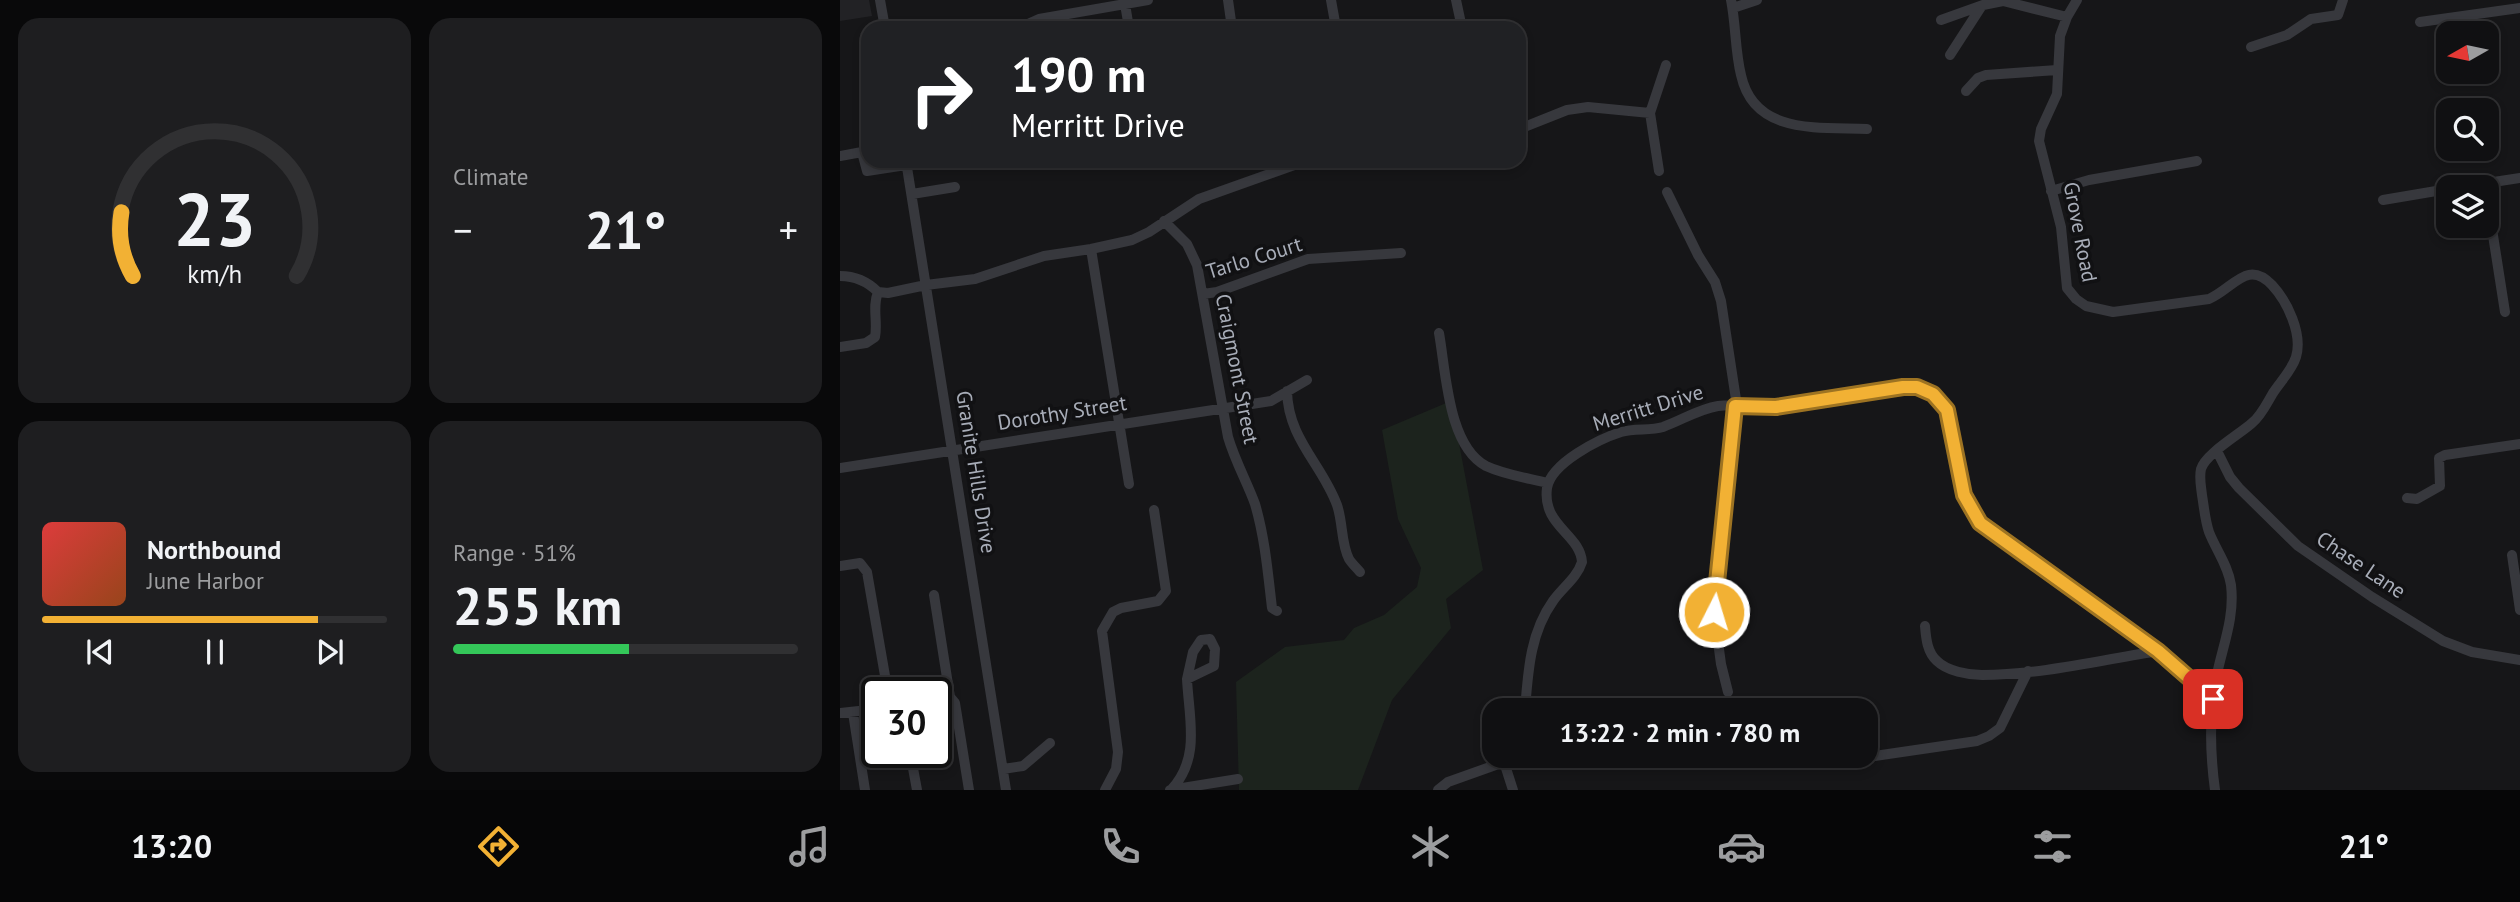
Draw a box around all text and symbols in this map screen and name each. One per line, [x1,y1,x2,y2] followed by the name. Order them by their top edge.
[2436,21,2499,84] north arrow
[2436,21,2499,238] map controls
[1011,42,1146,106] text: 190 m
[896,49,987,140] icon: right
[2436,98,2499,161] button: search
[1011,104,1185,146] text: Merritt Drive
[453,162,528,191] text: Climate
[173,173,256,267] text: 23
[2436,175,2499,238] button: layers
[2058,179,2103,284] street label: Grove Road
[585,196,666,263] text: 21°
[453,205,472,254] text: −
[779,205,798,254] text: +
[1203,230,1305,285] street label: Tarlo Court
[187,258,242,290] text: km/h
[1210,292,1265,446] street label: Craigmont Street
[1589,378,1706,437] street label: Merritt Drive
[950,389,1003,555] street label: Granite Hills Drive
[995,389,1128,436] street label: Dorothy Street
[2311,525,2411,604] street label: Chase Lane
[147,533,281,566] text: Northbound
[453,538,576,567] text: Range · 51%
[147,566,264,595] text: June Harbor
[453,572,622,639] text: 255 km
[1677,575,1751,649] position arrow
[81,633,119,671] icon: previous
[196,633,234,671] icon: pause
[311,633,349,671] icon: next
[2183,669,2243,729] pin
[861,677,952,768] speed limit sign: 30
[2194,680,2232,718] icon: arrive
[1560,716,1800,749] text: 13:22 · 2 min · 780 m
[474,822,523,871] icon: directions
[785,822,834,871] icon: music
[1096,822,1145,871] icon: phone
[1406,822,1455,871] icon: climate
[1717,822,1766,871] icon: car
[2028,822,2077,871] icon: filters
[131,825,212,867] text: 13:20
[2339,825,2389,867] text: 21°

